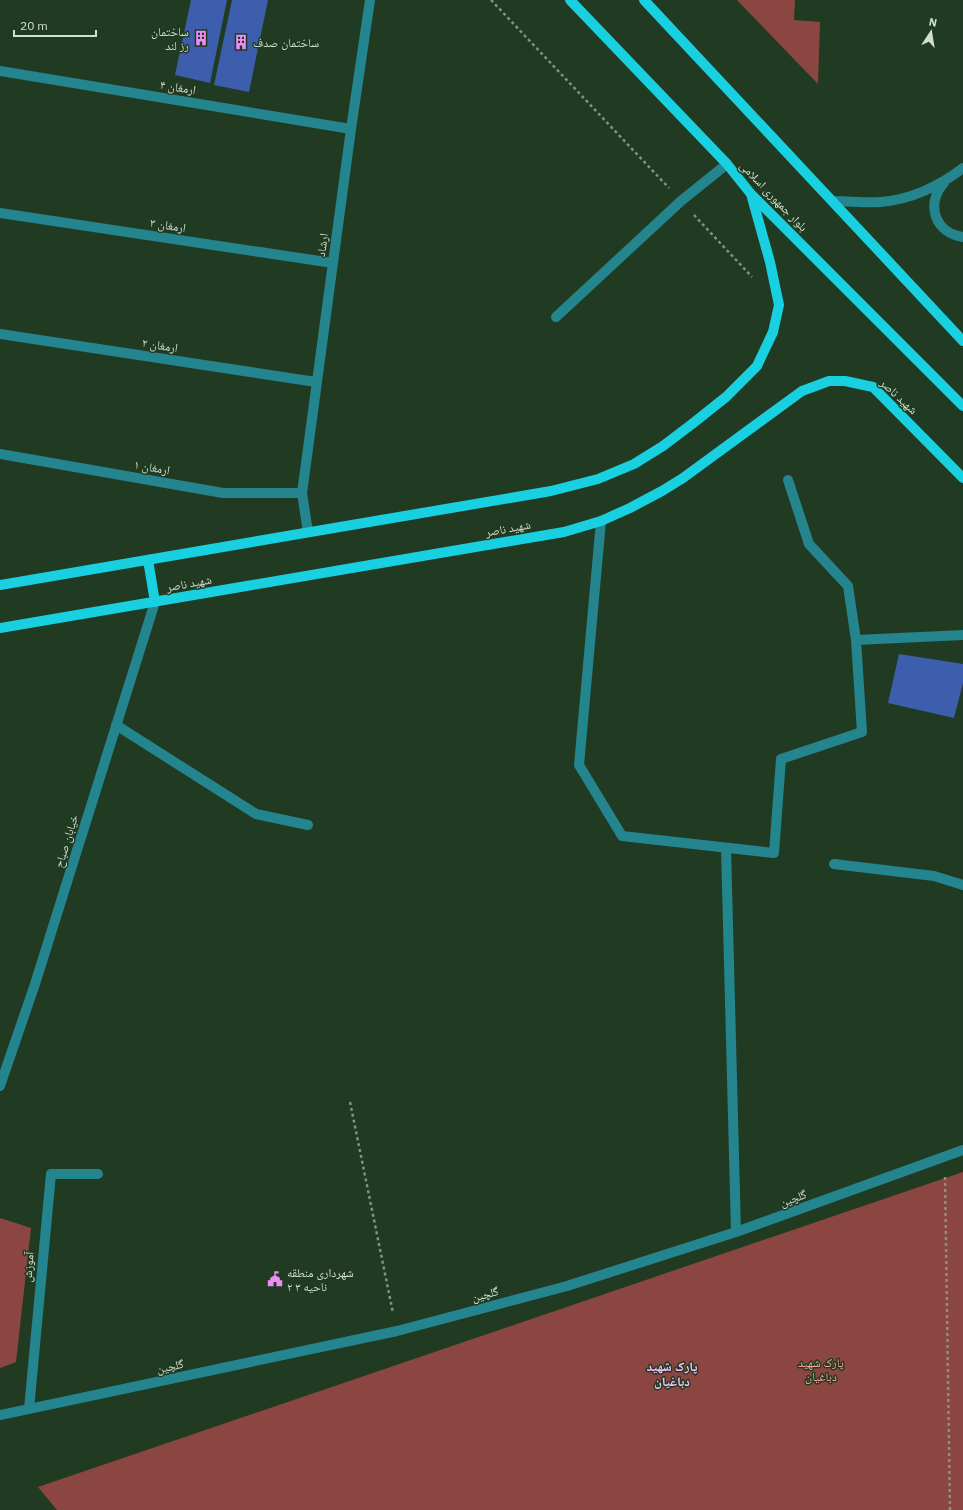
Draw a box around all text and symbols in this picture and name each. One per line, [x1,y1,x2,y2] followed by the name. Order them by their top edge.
[14,12,96,38] scale bar
[911,12,951,52] north arrow
[928,15,938,30] text: N
[20,18,48,33] text: 20 m
[151,24,189,53] place label: ساختمان رز لند
[192,29,210,47] building icon: ساختمان رز لند
[232,33,250,51] building icon: ساختمان صدف
[253,35,319,50] place label: ساختمان صدف
[159,77,197,97] street label: ارمغان ۴
[737,158,811,234] street label: بلوار جمهوری اسلامی
[149,215,187,235] street label: ارمغان ۳
[313,232,331,258] street label: ارشاد
[141,335,179,355] street label: ارمغان ۲
[876,374,921,417] street label: شهید ناصر
[133,456,171,478] street label: ارمغان ۱
[483,517,532,540] street label: شهید ناصر
[164,572,213,595] street label: شهید ناصر
[51,812,82,870] street label: خیابان صباح
[778,1186,808,1210] street label: گلچین
[19,1250,37,1283] street label: آموزش
[287,1265,354,1294] place label: شهرداری منطقه ۲ ناحیه ۳
[266,1270,284,1288] public building icon: شهرداری منطقه ۲ ناحیه ۳
[470,1283,500,1305] street label: گلچین
[798,1355,844,1384] park label: پارک شهید دباغیان
[155,1356,185,1376] street label: گلچین
[646,1358,698,1390] district label: پارک شهید دباغیان

